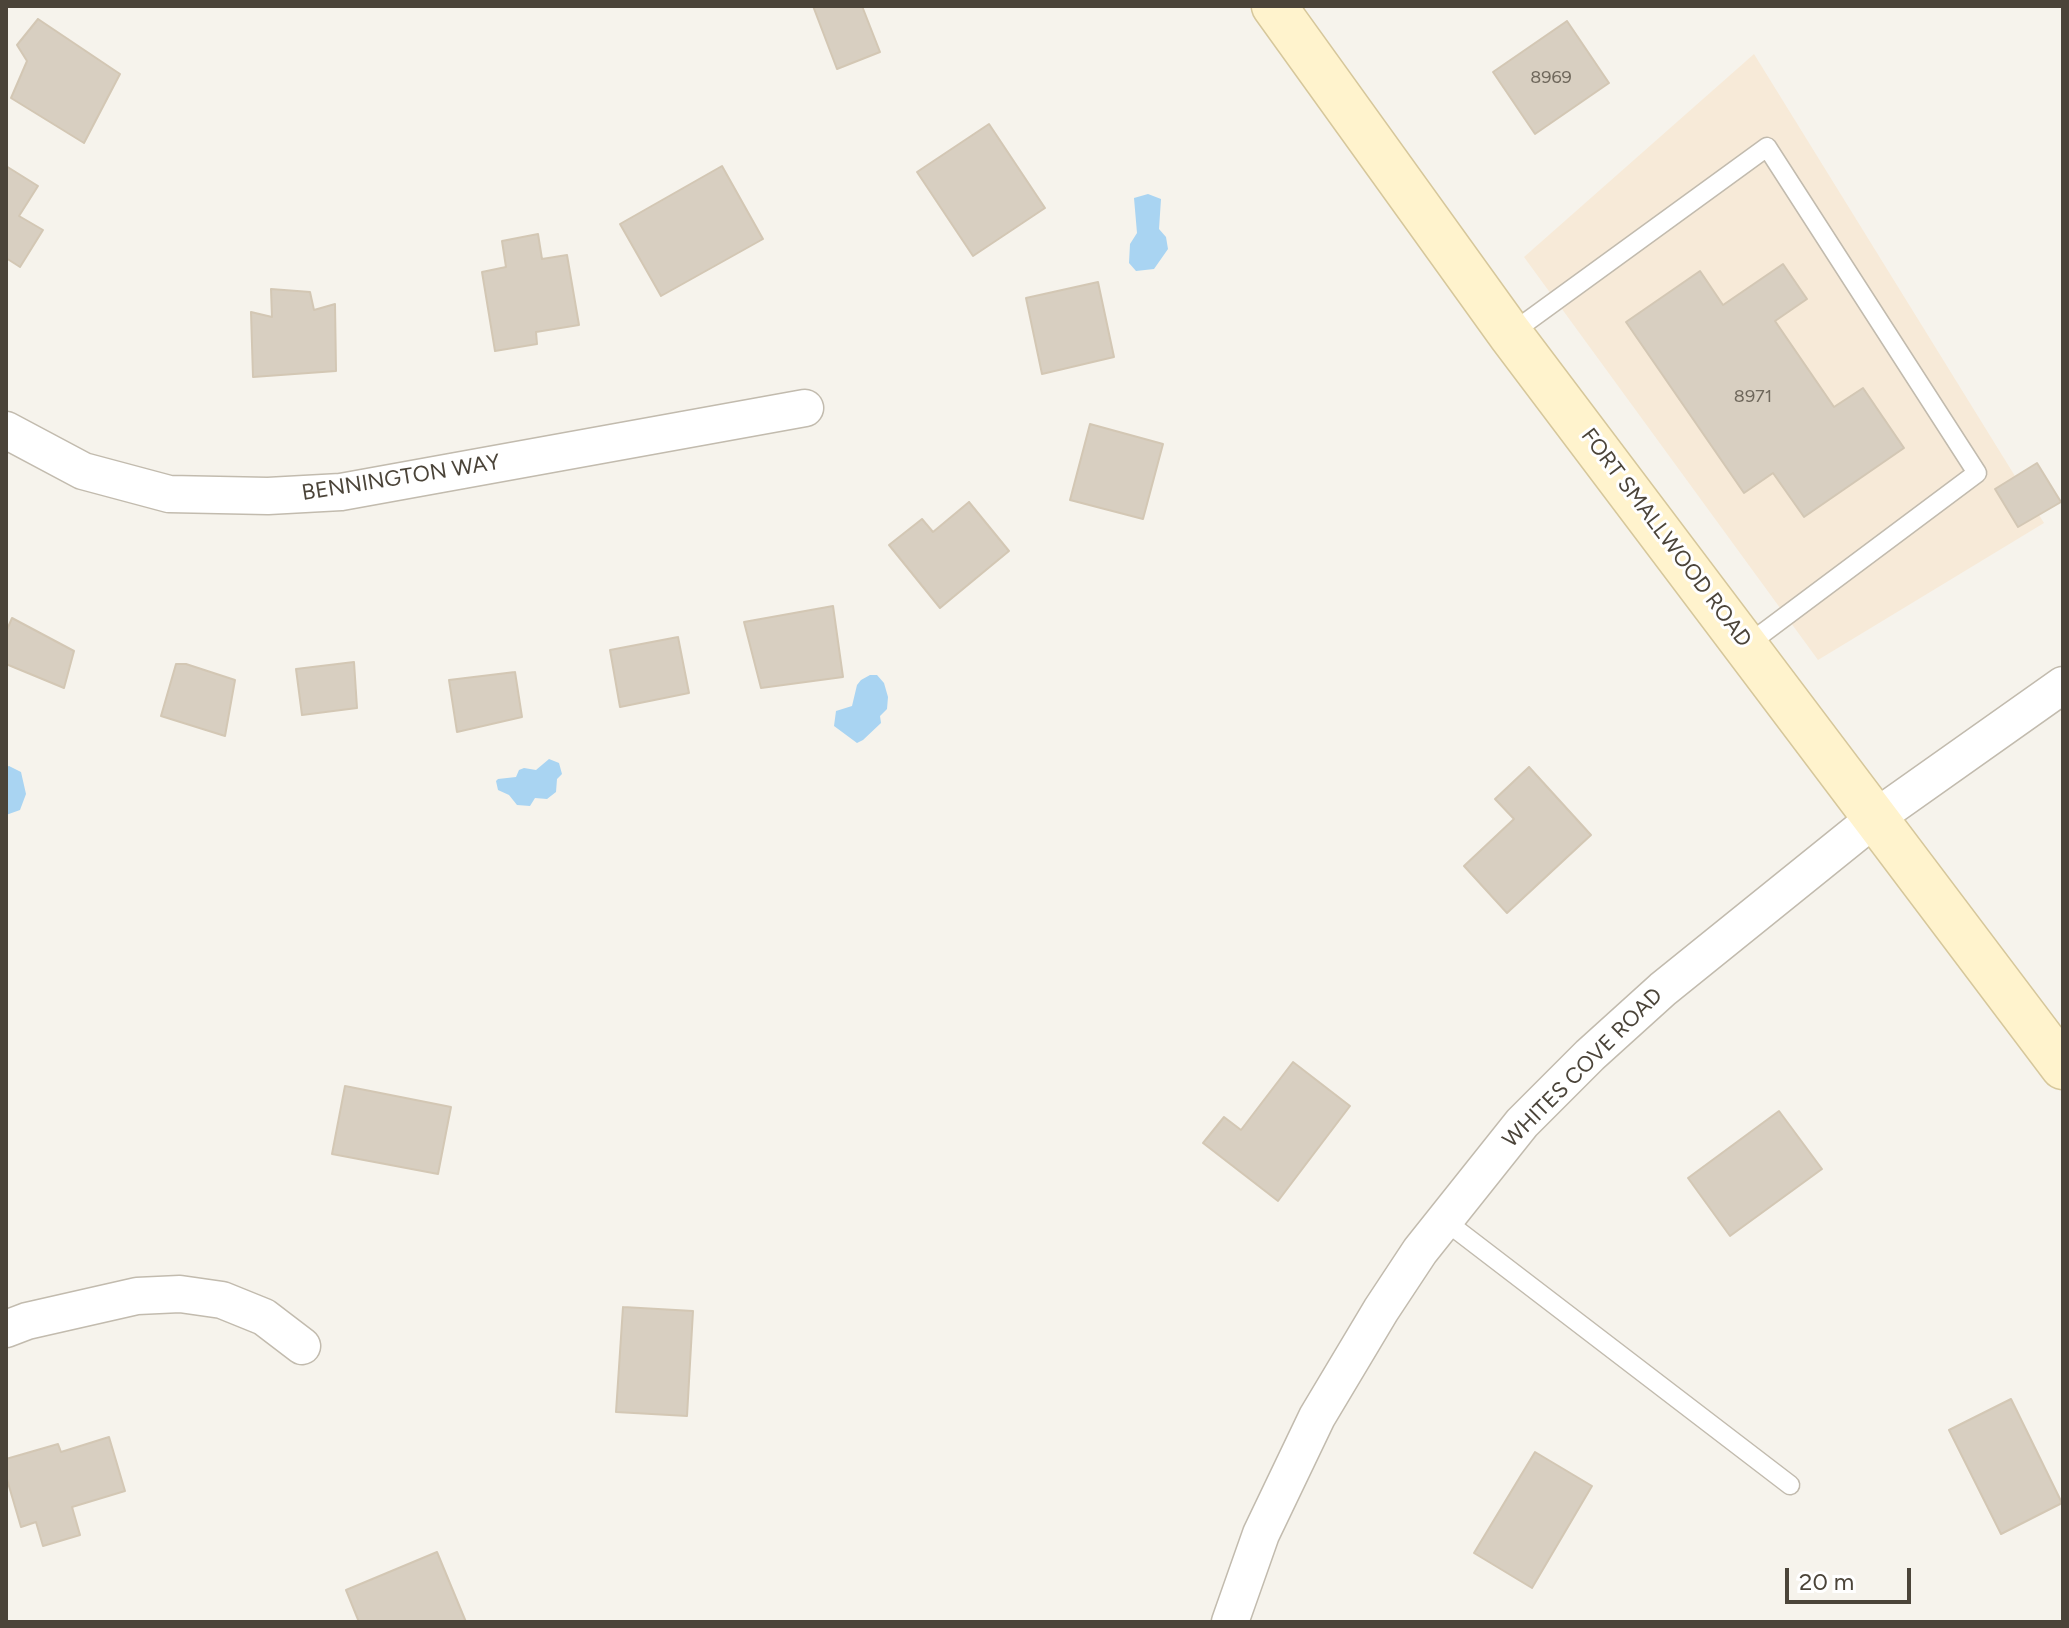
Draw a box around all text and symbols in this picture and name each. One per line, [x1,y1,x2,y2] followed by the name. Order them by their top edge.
[1530,67,1572,89] house number: 8969
[1734,386,1772,408] house number: 8971
[1575,423,1757,653] street label: FORT SMALLWOOD ROAD
[300,449,502,507] street label: BENNINGTON WAY
[1498,983,1668,1153] street label: WHITES COVE ROAD
[1789,1552,1915,1602] scale bar
[1799,1567,1854,1596] text: 20 m

